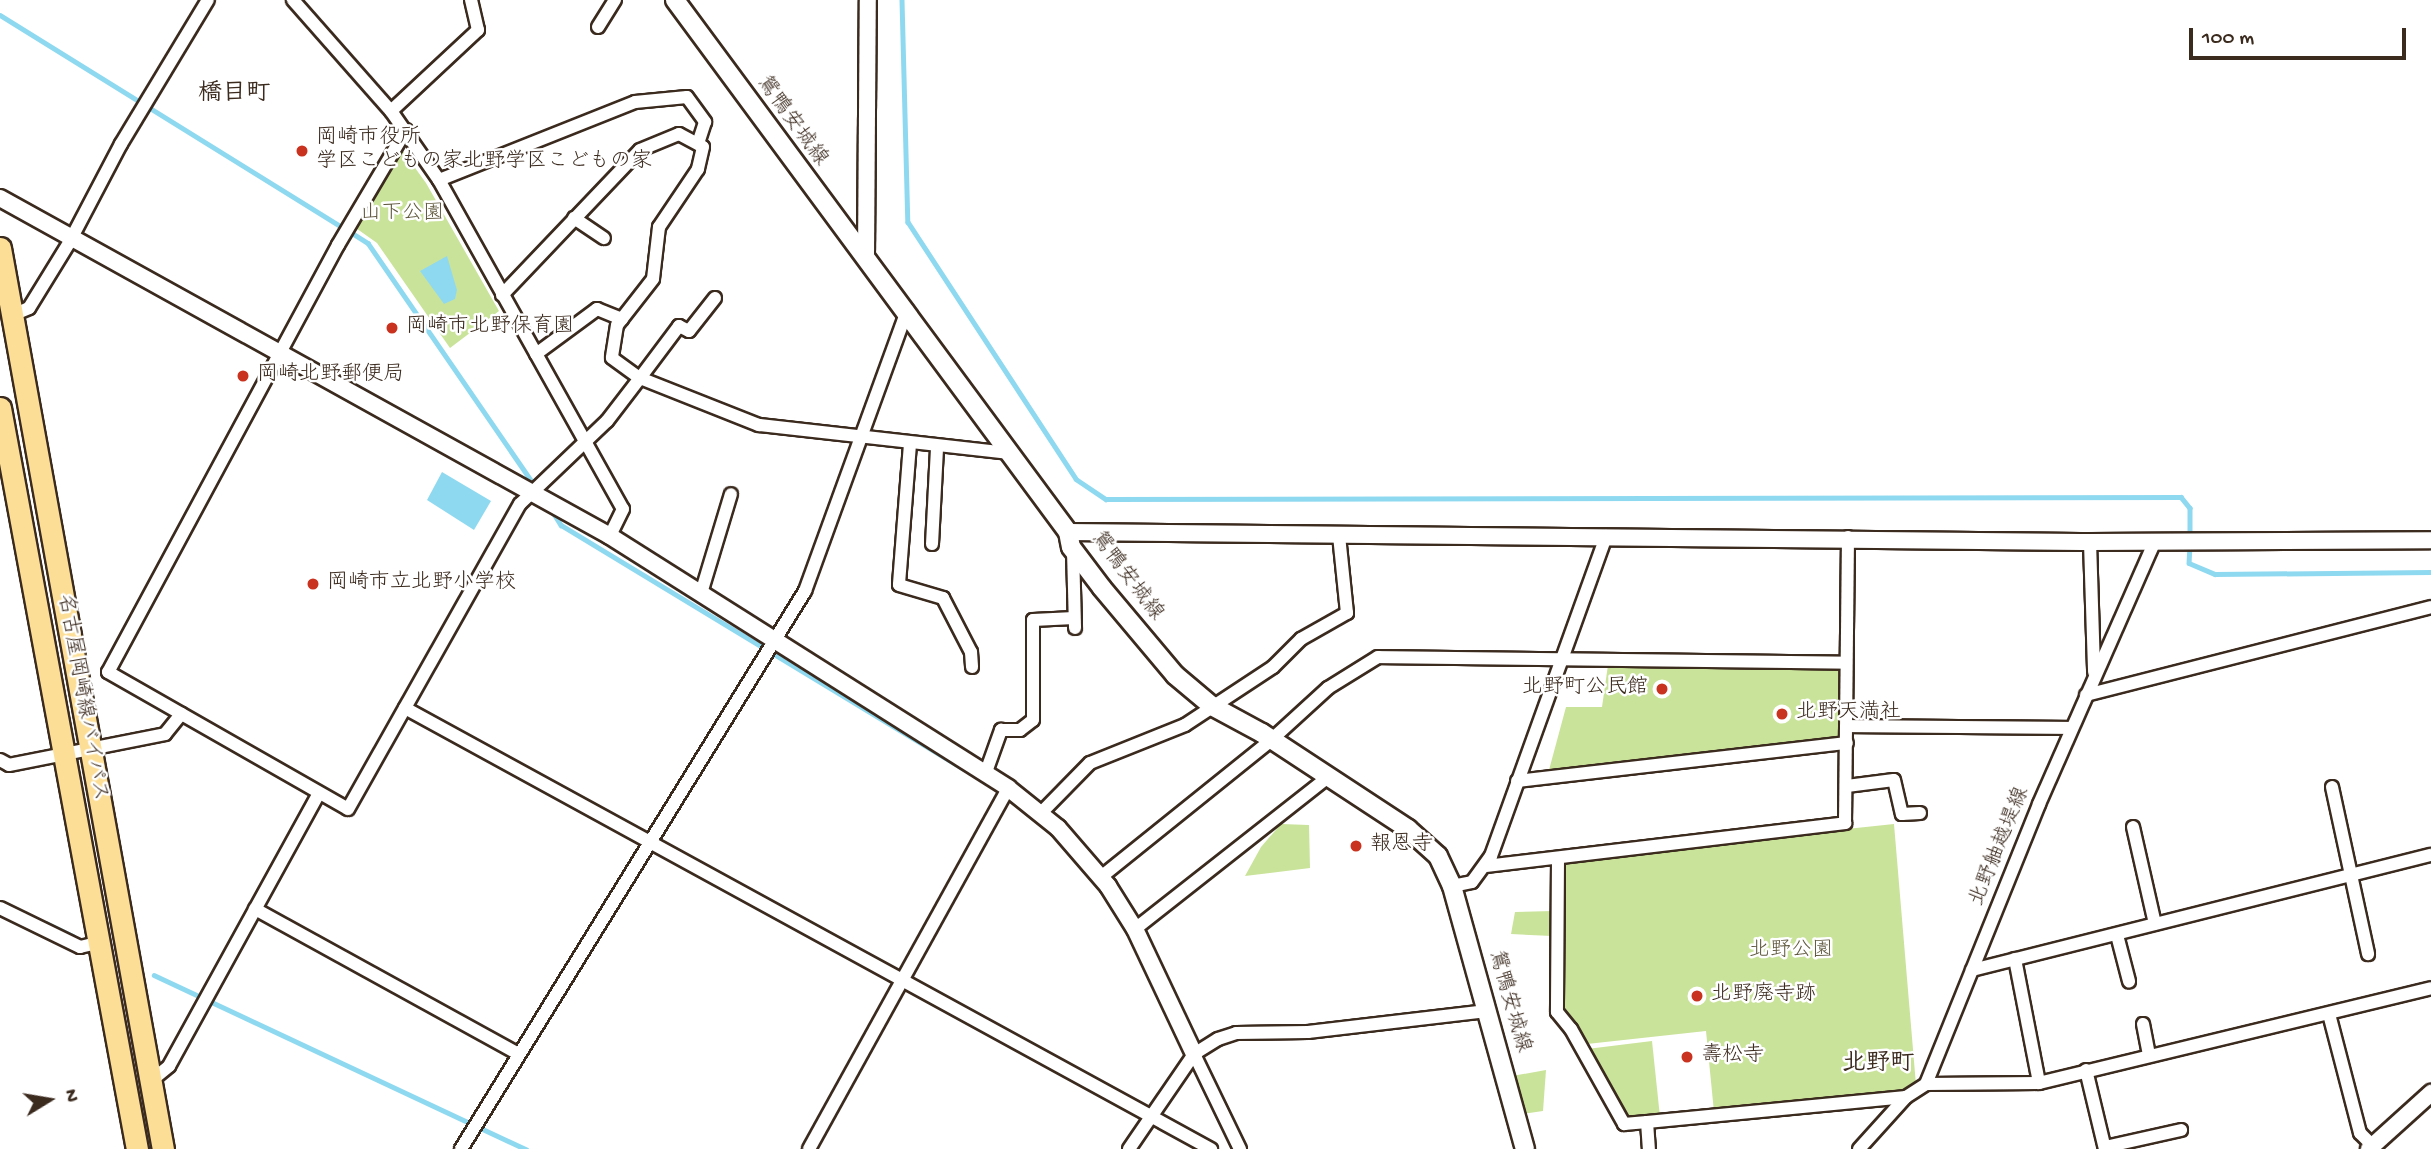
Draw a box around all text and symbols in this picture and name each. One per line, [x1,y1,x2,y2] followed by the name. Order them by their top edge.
[2193,14,2410,58] scale bar
[2202,27,2254,52] text: 100 m
[750,72,832,172] street label: 鴛鴨安城線
[198,81,270,109] district label: 橋目町
[316,126,652,176] place label: 岡崎市役所 学区こどもの家北野学区こどもの家
[294,143,310,159] marker: 岡崎市役所 学区こどもの家北野学区こどもの家
[360,202,444,228] park label: 山下公園
[406,315,574,341] place label: 岡崎市北野保育園
[384,320,400,336] marker: 岡崎市北野保育園
[257,363,404,389] place label: 岡崎北野郵便局
[235,368,251,384] marker: 岡崎北野郵便局
[1084,527,1168,627] street label: 鴛鴨安城線
[327,571,516,597] place label: 岡崎市立北野小学校
[305,576,321,592] marker: 岡崎市立北野小学校
[50,592,112,804] street label: 名古屋岡崎線バイパス
[1522,676,1648,702] place label: 北野町公民館
[1654,681,1670,697] marker: 北野町公民館
[1796,701,1901,727] place label: 北野天満社
[1774,706,1790,722] marker: 北野天満社
[1966,784,2036,910] street label: 北野舳越堤線
[1370,833,1433,859] place label: 報恩寺
[1348,838,1364,854] marker: 報恩寺
[1749,939,1833,965] park label: 北野公園
[1481,948,1535,1056] street label: 鴛鴨安城線
[1711,983,1816,1009] place label: 北野廃寺跡
[1689,988,1705,1004] marker: 北野廃寺跡
[1701,1044,1764,1070] place label: 壽松寺
[1679,1049,1695,1065] marker: 壽松寺
[1842,1051,1914,1079] district label: 北野町
[14,1065,84,1135] north arrow
[58,1088,83,1104] text: N

